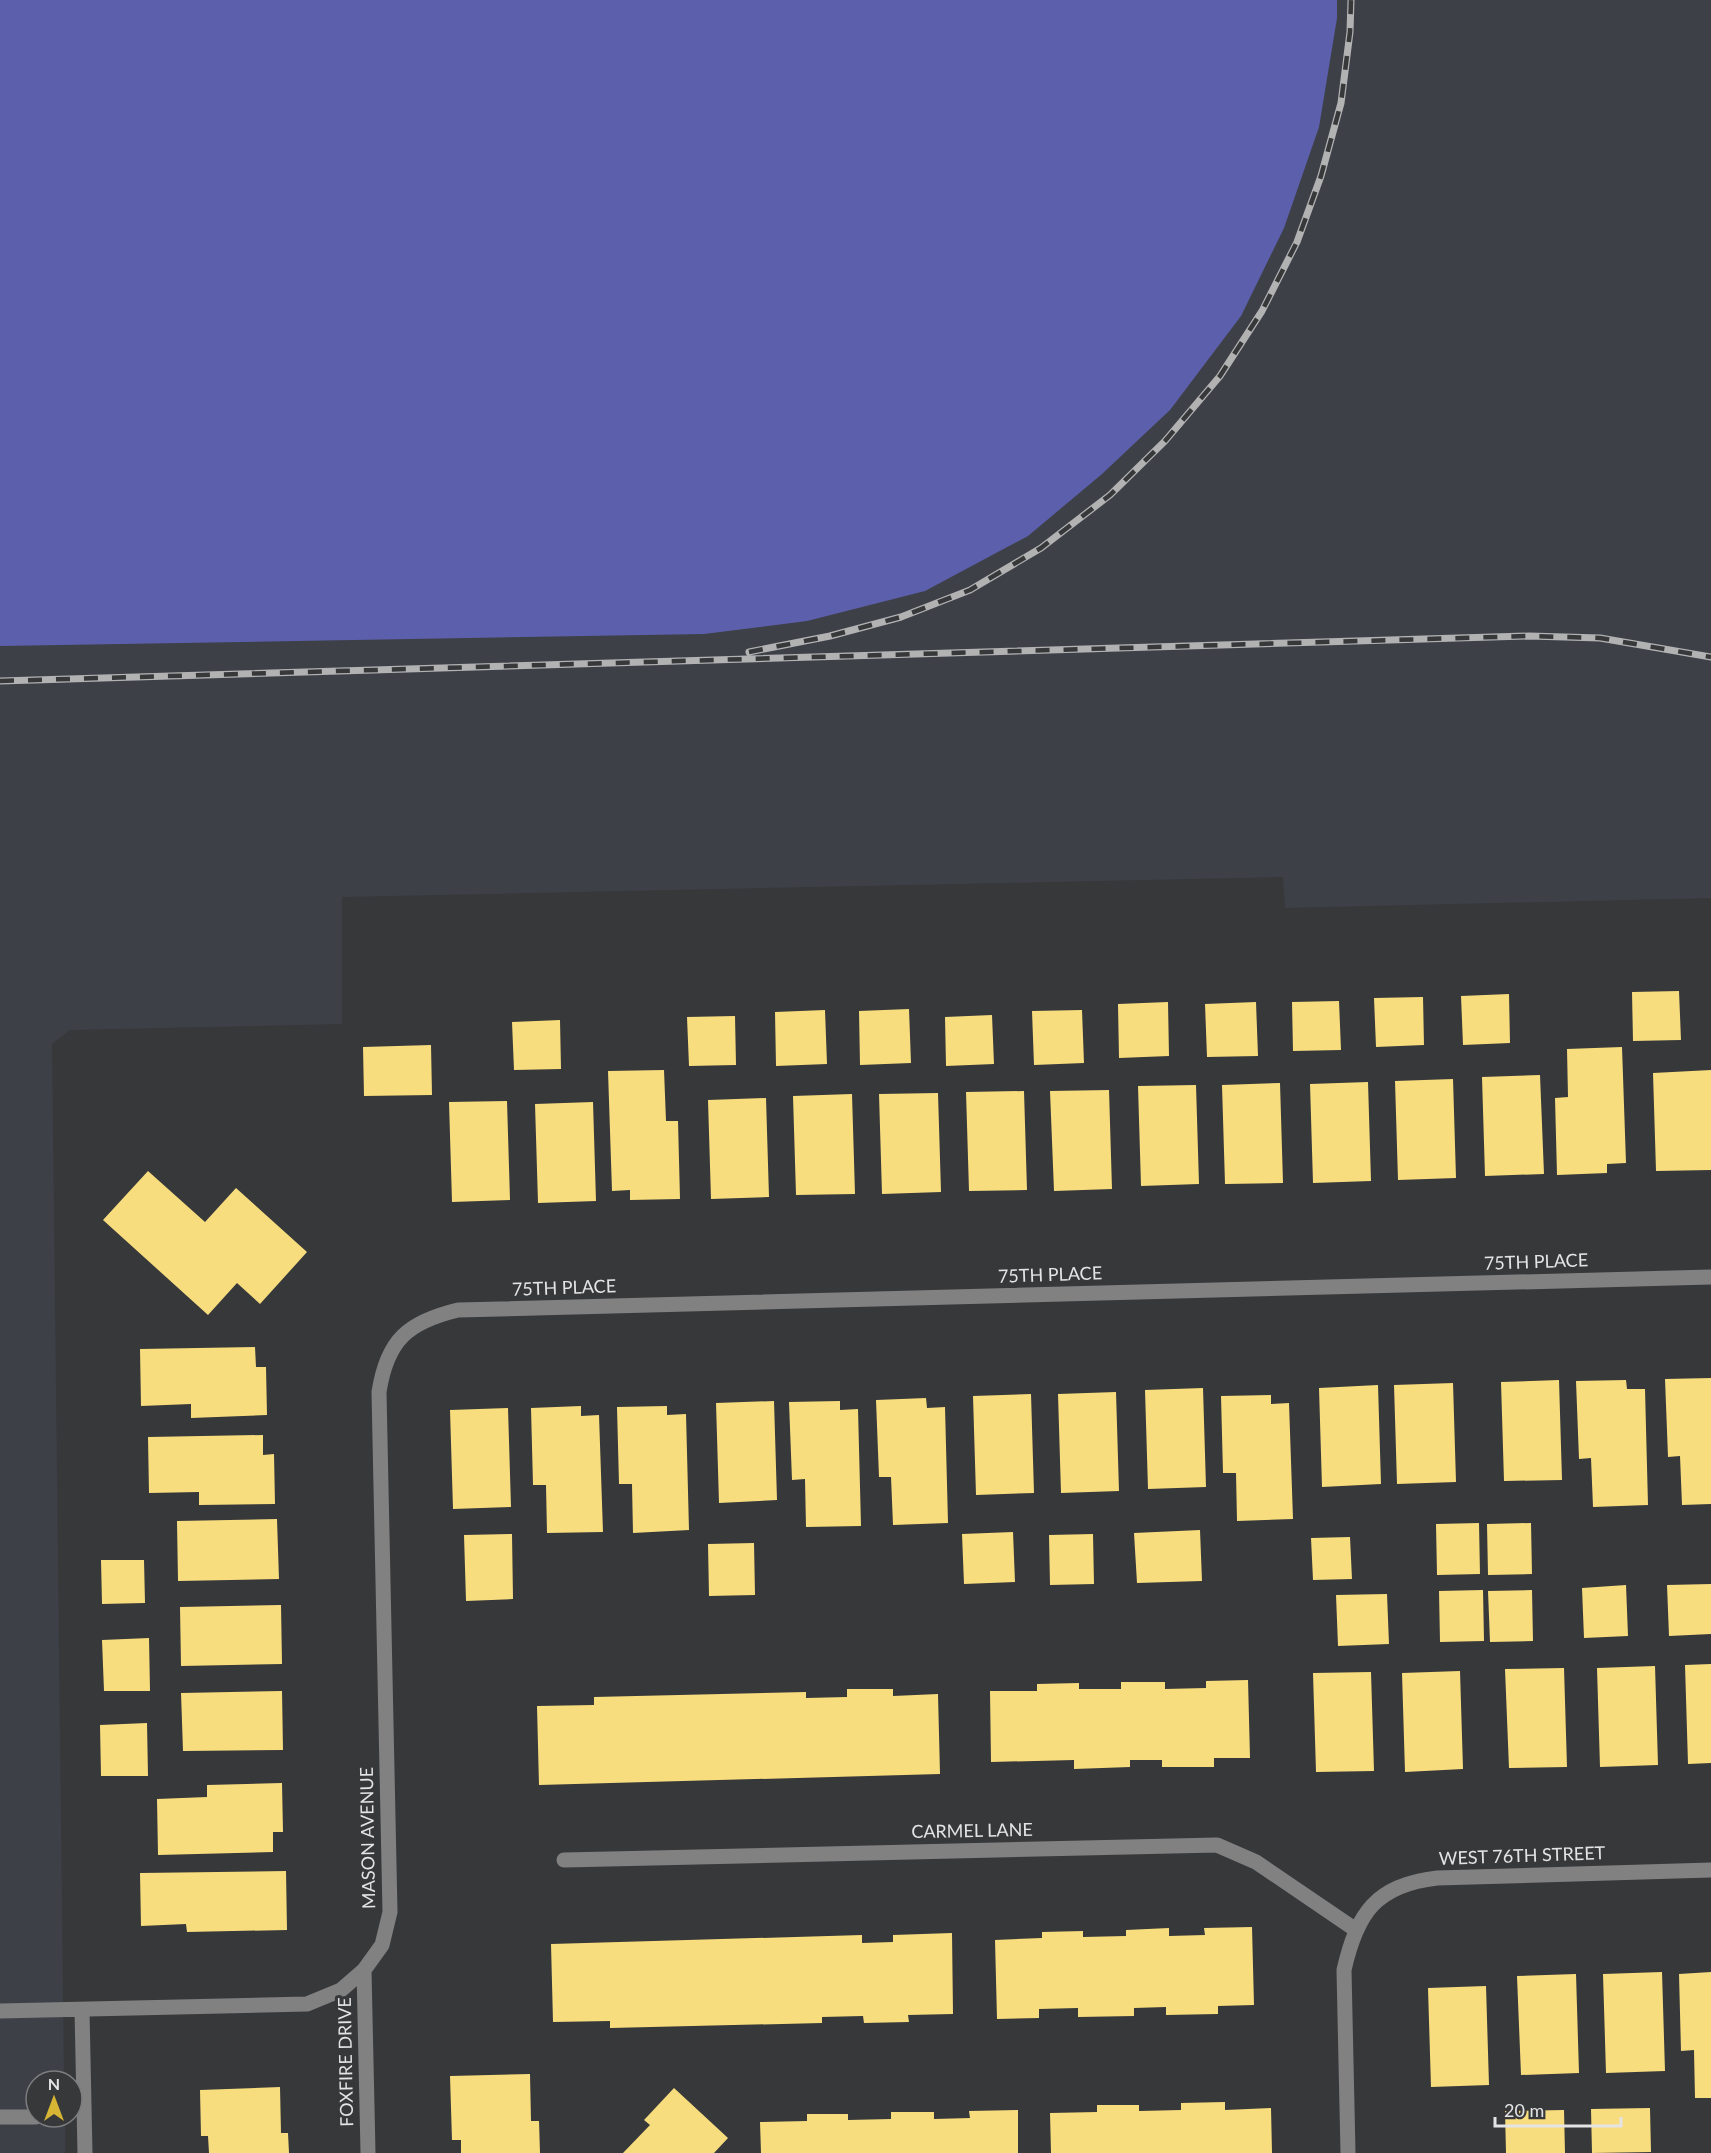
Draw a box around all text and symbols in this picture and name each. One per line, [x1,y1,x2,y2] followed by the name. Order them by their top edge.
[1484,1248,1588,1274] street label: 75TH PLACE
[998,1261,1102,1287] street label: 75TH PLACE
[512,1274,616,1300] street label: 75TH PLACE
[355,1767,379,1909] street label: MASON AVENUE
[911,1818,1033,1842] street label: CARMEL LANE
[1438,1841,1606,1869] street label: WEST 76TH STREET
[333,1997,357,2127] street label: FOXFIRE DRIVE
[24,2069,84,2129] north arrow
[48,2074,60,2093] text: N
[1495,2090,1621,2128] scale bar
[1504,2099,1544,2121] text: 20 m

